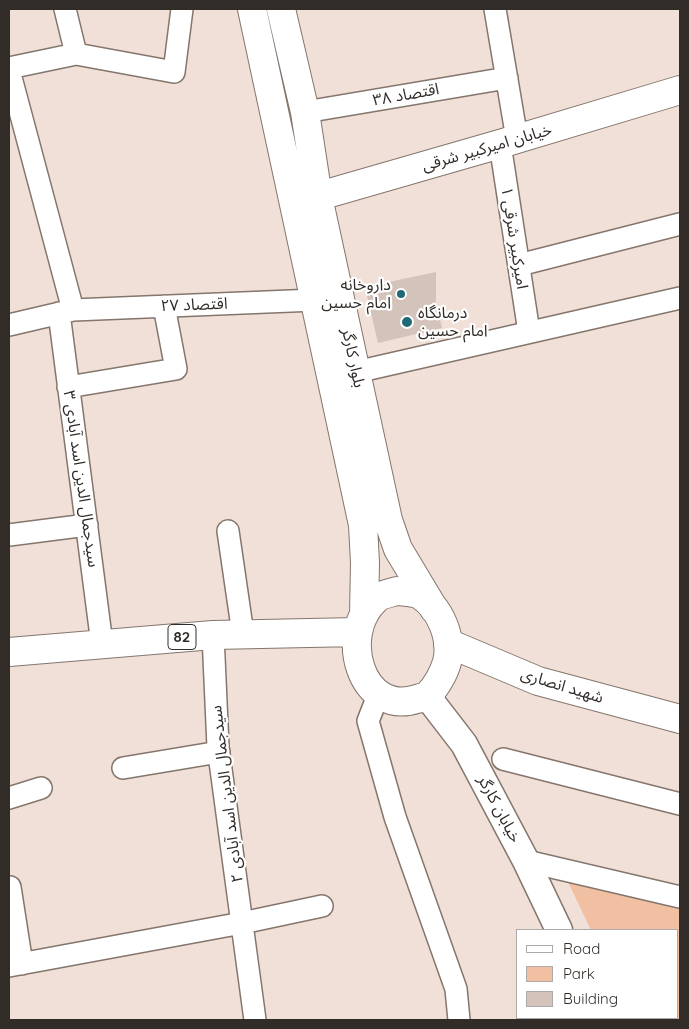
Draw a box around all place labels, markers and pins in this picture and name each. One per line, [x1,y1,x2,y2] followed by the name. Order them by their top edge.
[321,275,391,313] place label: داروخانه امام حسین
[395,288,407,300] marker: داروخانه امام حسین
[418,303,488,341] place label: درمانگاه امام حسین
[400,315,414,329] marker: درمانگاه امام حسین

